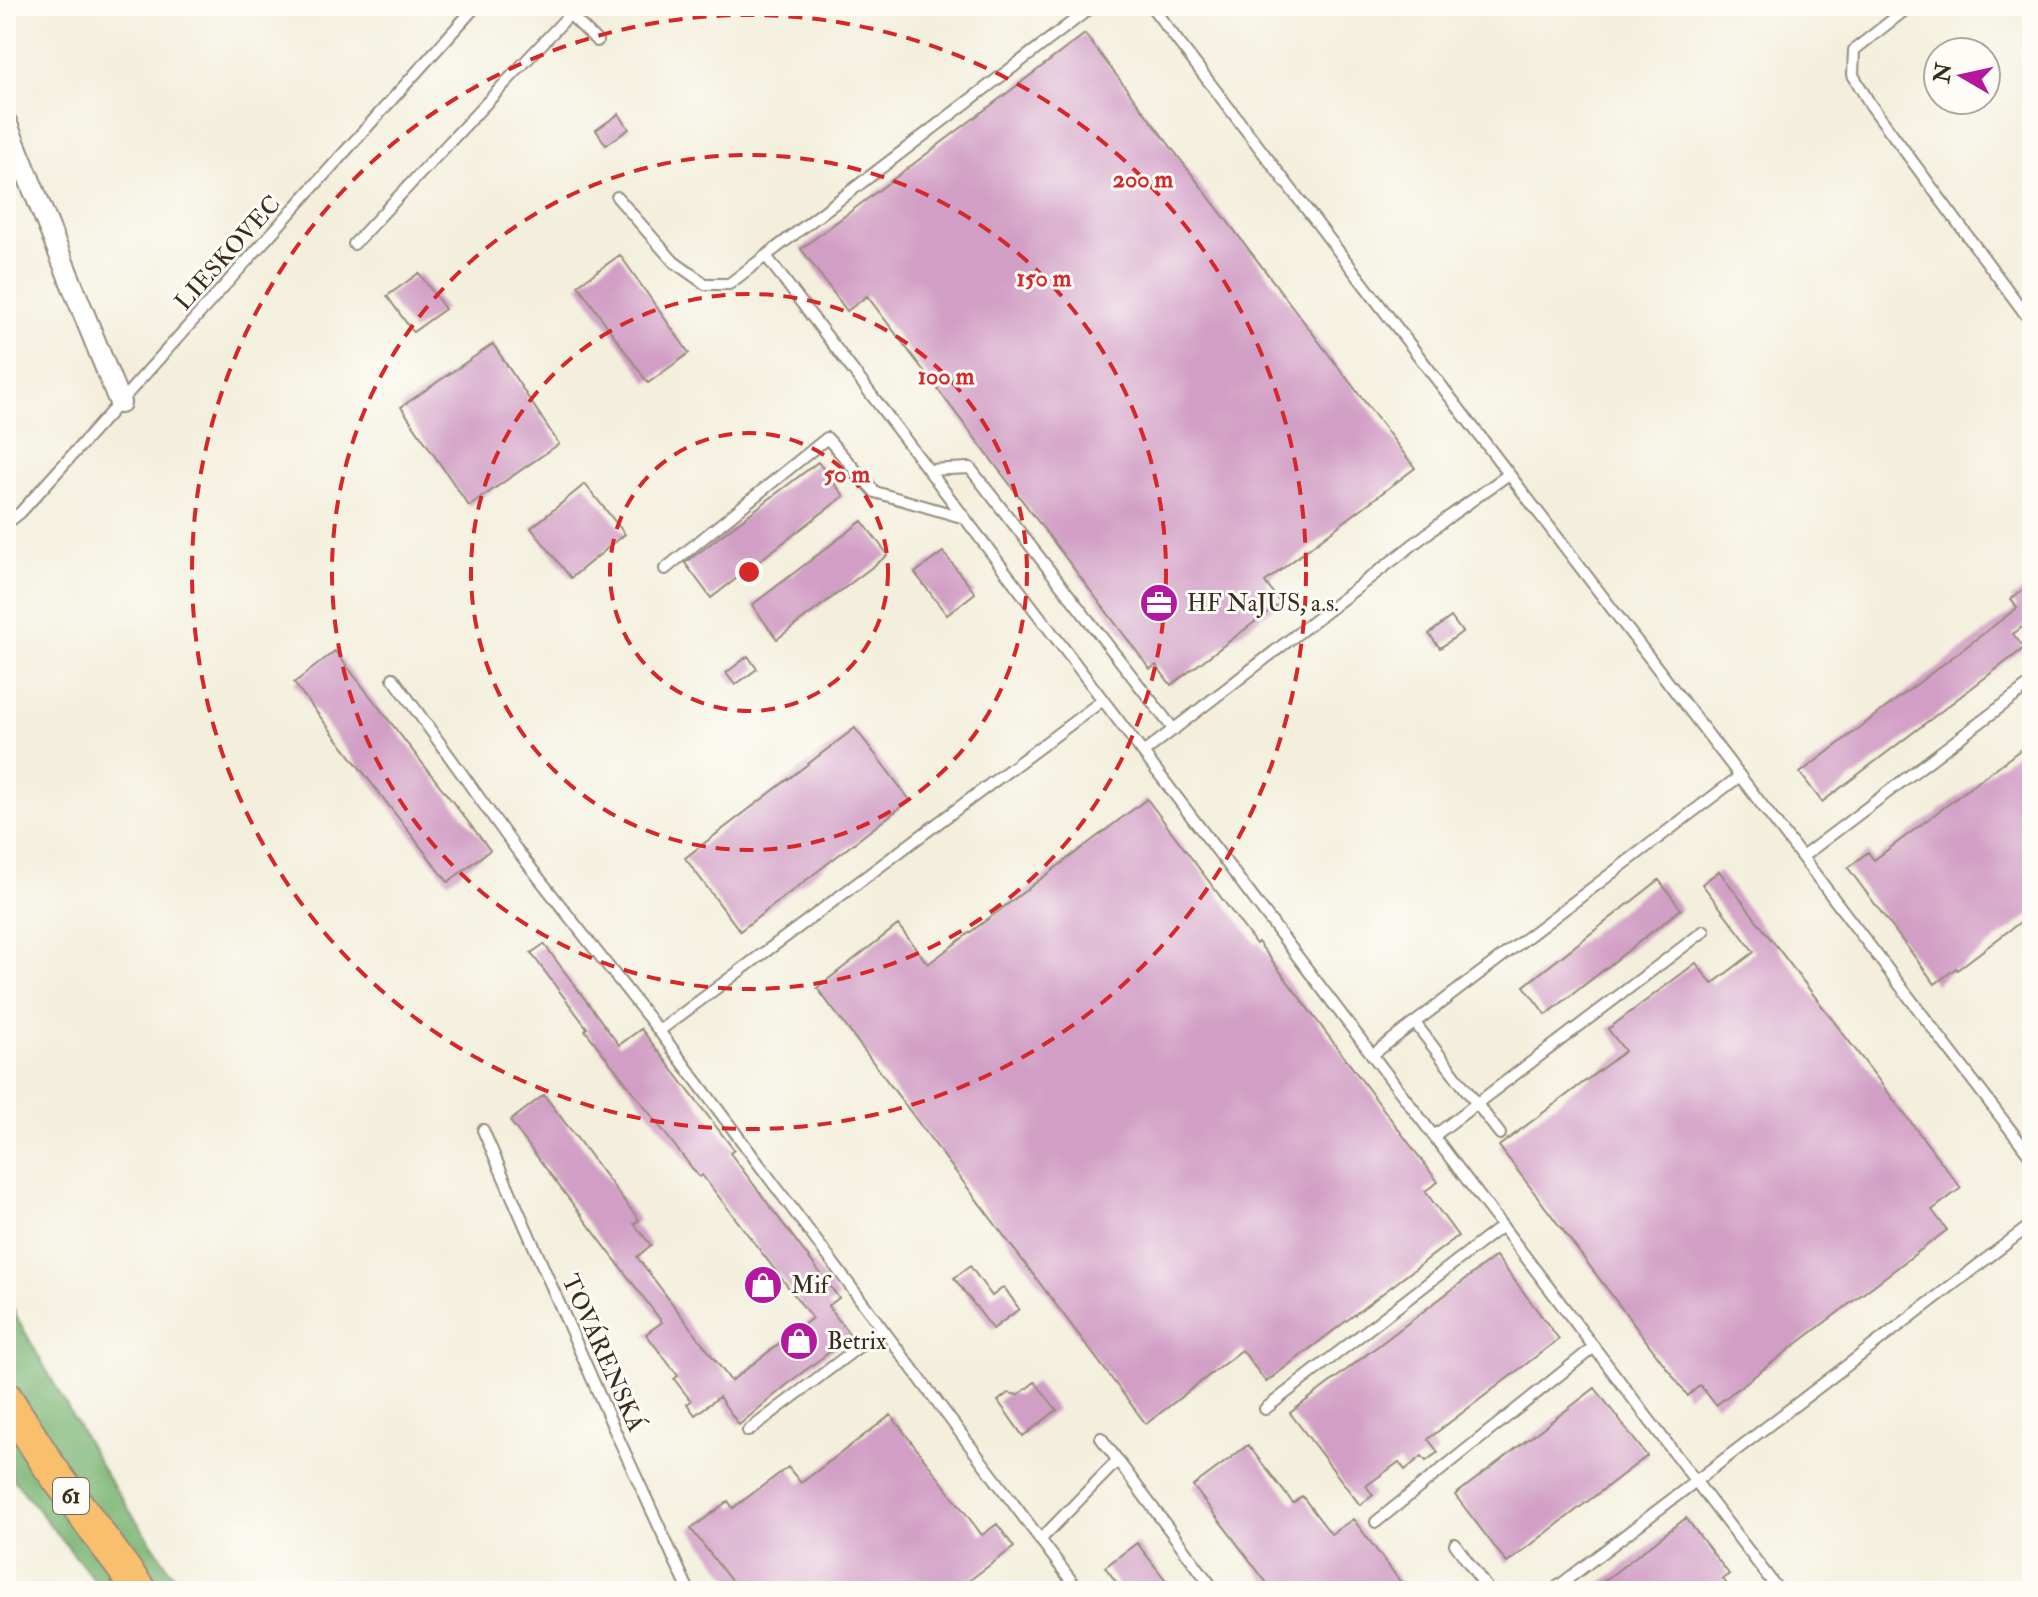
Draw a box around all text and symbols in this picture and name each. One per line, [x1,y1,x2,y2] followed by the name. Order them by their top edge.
[1922,36,2002,116] north arrow
[1928,61,1959,86] text: N
[1113,164,1174,195] text: 200 m
[168,189,288,317] street label: LIESKOVEC
[1017,263,1072,294] text: 150 m
[918,361,975,392] text: 100 m
[824,459,871,490] text: 50 m
[735,558,763,586] centre of rings
[1138,582,1180,624] office icon: HF NaJUS, a.s.
[1187,588,1339,619] place label: HF NaJUS, a.s.
[742,1264,784,1306] shop icon: Mif
[554,1269,652,1436] street label: TOVÁRENSKÁ
[791,1270,832,1301] place label: Mif
[778,1320,820,1362] shop icon: Betrix
[827,1326,887,1357] place label: Betrix
[53,1478,89,1514] road number: 61

